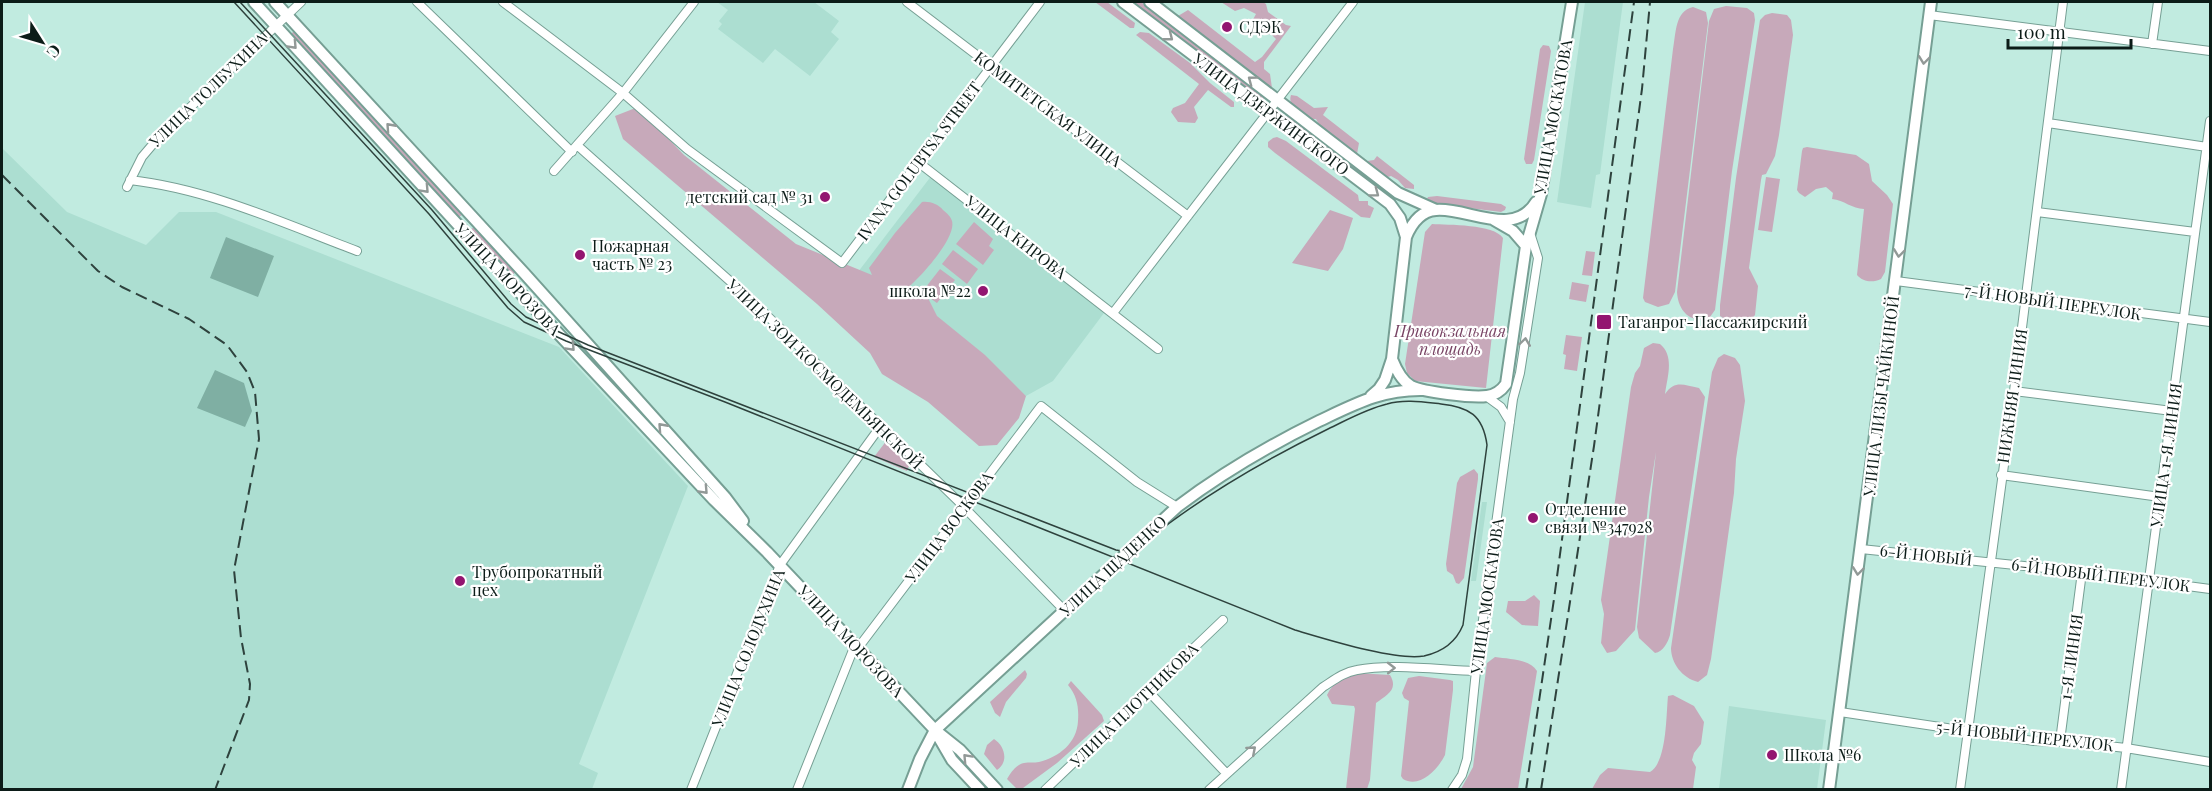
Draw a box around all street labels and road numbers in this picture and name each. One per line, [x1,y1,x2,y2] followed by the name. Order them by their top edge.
[143,27,272,152] street label: УЛИЦА ТОЛБУХИНА
[1528,37,1577,197] street label: УЛИЦА МОСКАТОВА
[970,46,1127,172] street label: КОМИТЕТСКАЯ УЛИЦА
[1188,47,1354,179] street label: УЛИЦА ДЗЕРЖИНСКОГО
[852,77,985,244] street label: IVANA GOLUBTSA STREET
[960,190,1072,283] street label: УЛИЦА КИРОВА
[450,217,567,340] street label: УЛИЦА МОРОЗОВА
[722,273,928,473] street label: УЛИЦА ЗОИ КОСМОДЕМЬЯНСКОЙ
[1963,279,2143,324] street label: 7-Й НОВЫЙ ПЕРЕУЛОК
[1858,294,1903,499] street label: УЛИЦА ЛИЗЫ ЧАЙКИНОЙ
[1992,327,2031,465] street label: НИЖНЯЯ ЛИНИЯ
[2145,381,2186,529] street label: УЛИЦА 1-Я ЛИНИЯ
[899,466,998,587] street label: УЛИЦА ВОСКОВА
[1054,510,1171,621] street label: УЛИЦА ЩАДЕНКО
[1465,516,1508,676] street label: УЛИЦА МОСКАТОВА
[1879,539,1973,570] street label: 6-Й НОВЫЙ
[2010,553,2192,596] street label: 6-Й НОВЫЙ ПЕРЕУЛОК
[706,565,789,731] street label: УЛИЦА СОЛОДУХИНА
[793,579,910,702] street label: УЛИЦА МОРОЗОВА
[2054,613,2087,701] street label: 1-Я ЛИНИЯ
[1064,637,1203,772] street label: УЛИЦА ПЛОТНИКОВА
[1935,716,2115,755] street label: 5-Й НОВЫЙ ПЕРЕУЛОК

